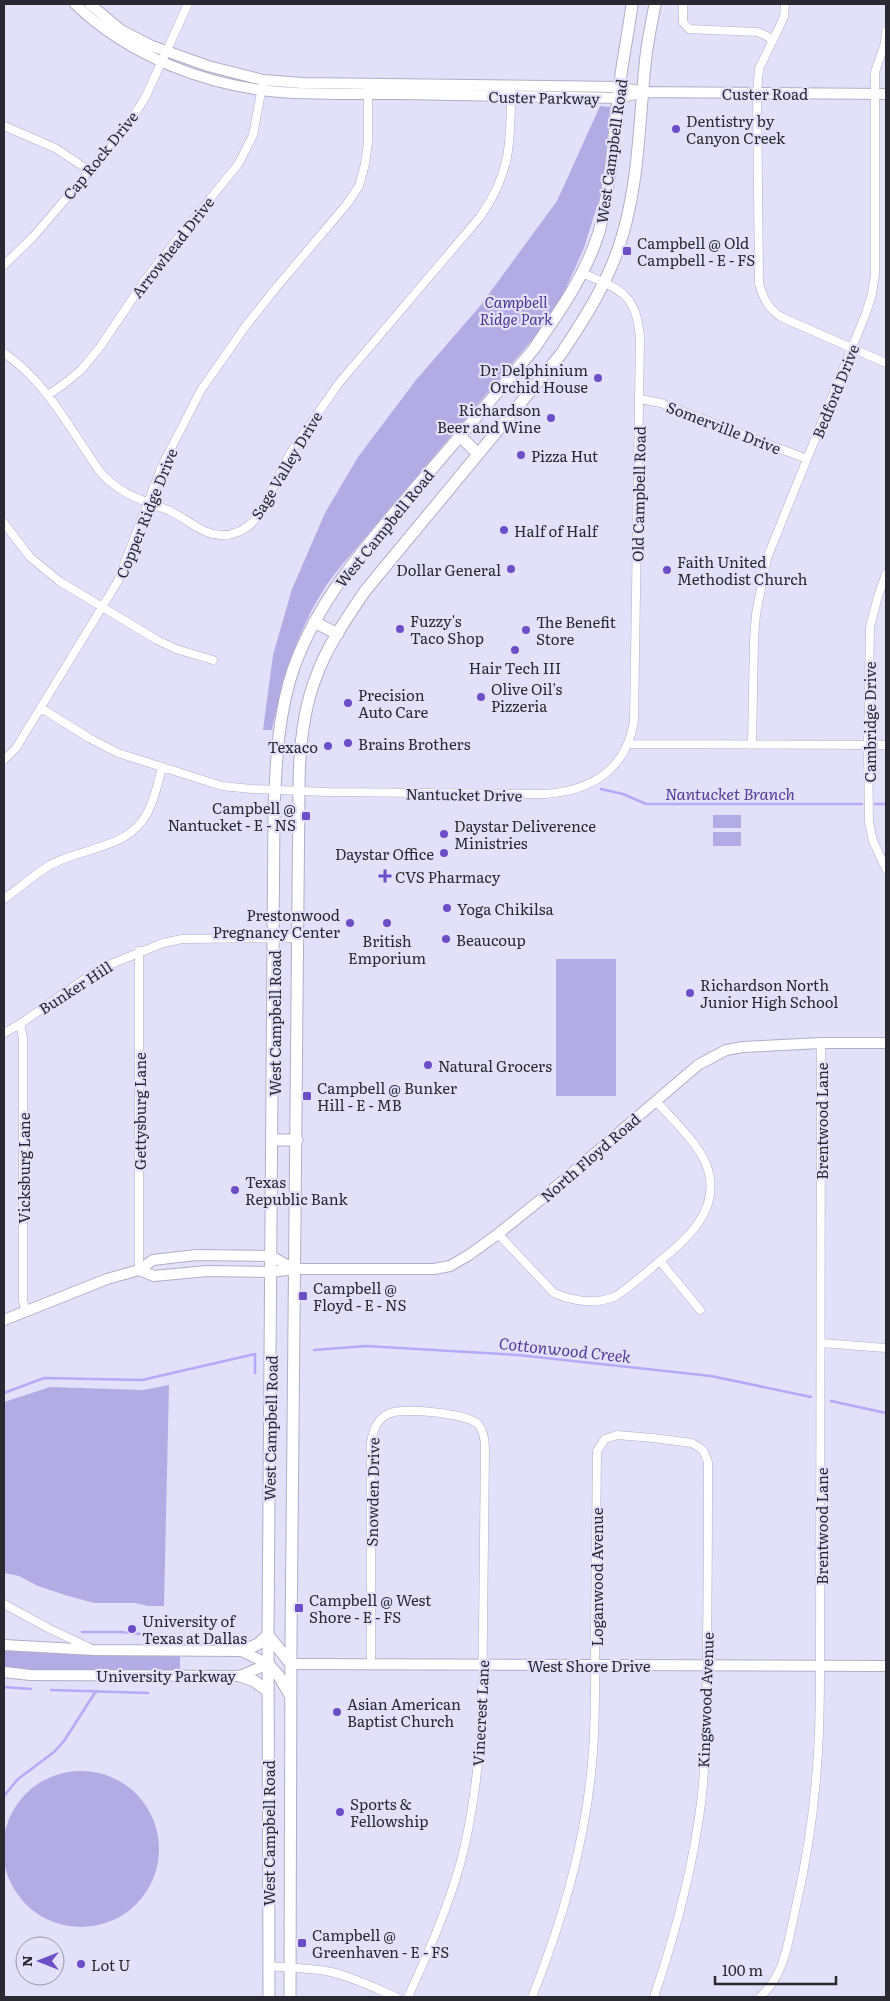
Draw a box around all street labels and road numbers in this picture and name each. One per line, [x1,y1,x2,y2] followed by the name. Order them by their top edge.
[589,77,633,225] street label: West Campbell Road
[722,82,808,105] street label: Custer Road
[488,85,600,109] street label: Custer Parkway
[57,105,143,204] street label: Cap Rock Drive
[125,191,219,303] street label: Arrowhead Drive
[806,340,864,442] street label: Bedford Drive
[663,395,785,459] street label: Somerville Drive
[245,406,327,523] street label: Sage Valley Drive
[625,426,651,562] street label: Old Campbell Road
[109,444,183,582] street label: Copper Ridge Drive
[329,464,439,592] street label: West Campbell Road
[858,661,881,782] street label: Cambridge Drive
[405,781,523,807] street label: Nantucket Drive
[263,950,286,1096] street label: West Campbell Road
[34,955,116,1019] street label: Bunker Hill
[128,1052,151,1170] street label: Gettysburg Lane
[810,1062,833,1180] street label: Brentwood Lane
[535,1107,645,1207] street label: North Floyd Road
[12,1112,35,1223] street label: Vicksburg Lane
[257,1355,283,1501] street label: West Campbell Road
[360,1437,384,1547] street label: Snowden Drive
[810,1467,833,1585] street label: Brentwood Lane
[585,1507,608,1646] street label: Loganwood Avenue
[691,1631,719,1768] street label: Kingswood Avenue
[528,1654,651,1677] street label: West Shore Drive
[466,1659,494,1767] street label: Vinecrest Lane
[96,1664,236,1687] street label: University Parkway
[257,1760,280,1906] street label: West Campbell Road

